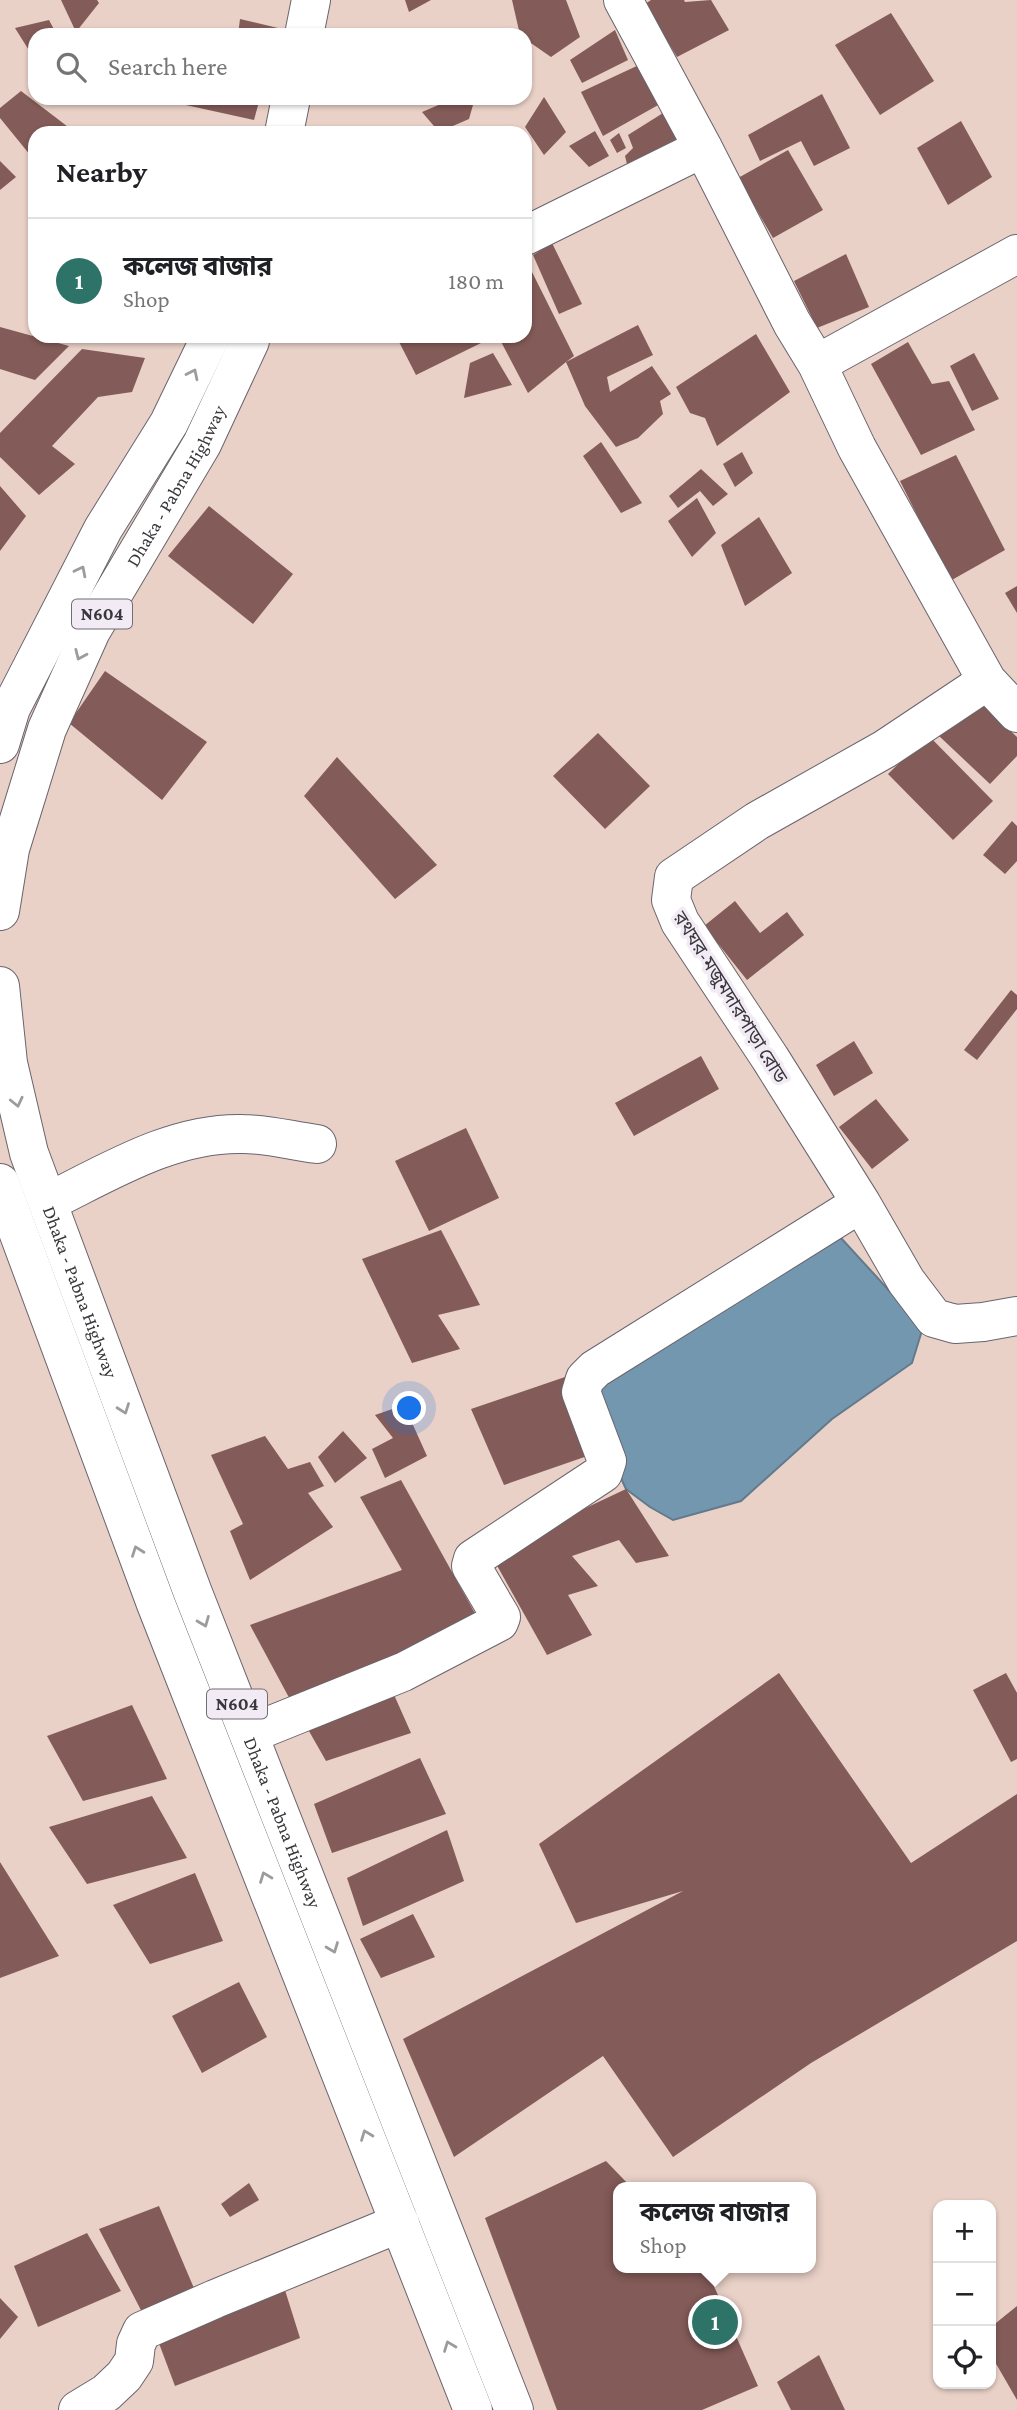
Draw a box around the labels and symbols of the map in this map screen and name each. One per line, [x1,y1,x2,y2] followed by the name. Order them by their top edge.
[185,369,199,381] one-way arrow
[122,402,230,570] street label: Dhaka - Pabna Highway
[73,566,86,578] one-way arrow
[72,600,132,628] road number: N604
[74,648,88,660] one-way arrow
[669,907,792,1087] street label: রথঘর-মজুমদারপাড়া রোড
[9,1096,23,1108] one-way arrow
[39,1203,122,1381] street label: Dhaka - Pabna Highway
[392,1391,426,1425] your location
[116,1403,130,1415] one-way arrow
[131,1546,145,1558] one-way arrow
[196,1616,210,1628] one-way arrow
[207,1689,267,1718] road number: N604
[240,1734,326,1911] street label: Dhaka - Pabna Highway
[260,1872,274,1884] one-way arrow
[324,1941,338,1953] one-way arrow
[360,2129,374,2141] one-way arrow
[692,2296,738,2348] pin: 1
[443,2341,457,2353] one-way arrow

